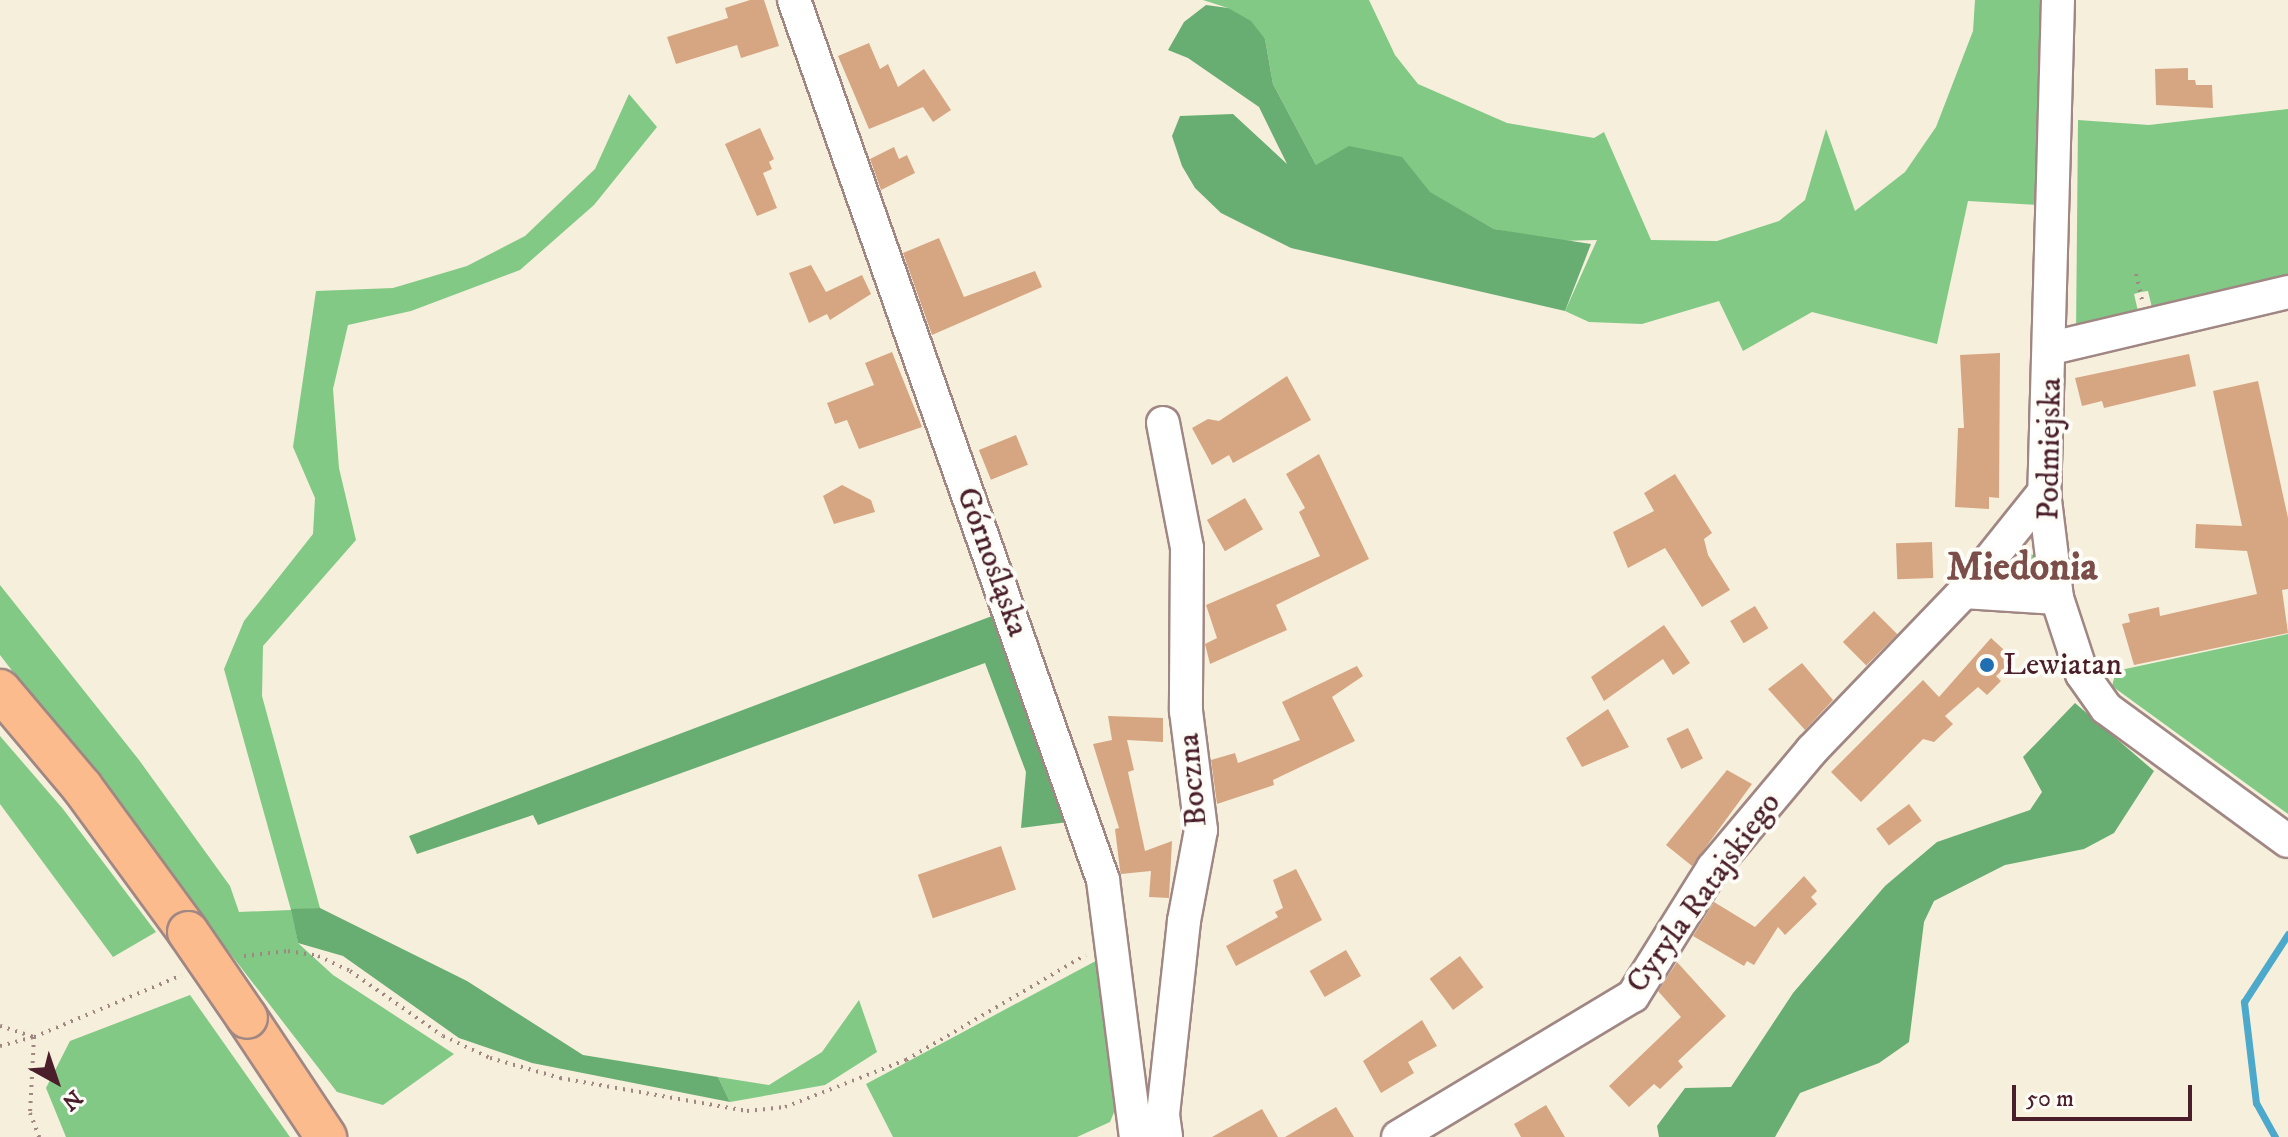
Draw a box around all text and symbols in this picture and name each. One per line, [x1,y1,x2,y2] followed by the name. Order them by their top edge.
[2030,377,2070,521] street label: Podmiejska
[947,482,1037,642] street label: Górnośląska
[1946,544,2098,592] district label: Miedonia
[2003,646,2122,684] place label: Lewiatan
[1978,656,1996,674] marker: Lewiatan
[1170,732,1216,828] street label: Boczna
[1618,785,1790,1001] street label: Cyryla Ratajskiego
[16,1041,96,1121] north arrow
[2016,1069,2196,1119] scale bar
[56,1084,87,1116] text: N
[2026,1084,2074,1114] text: 50 m

